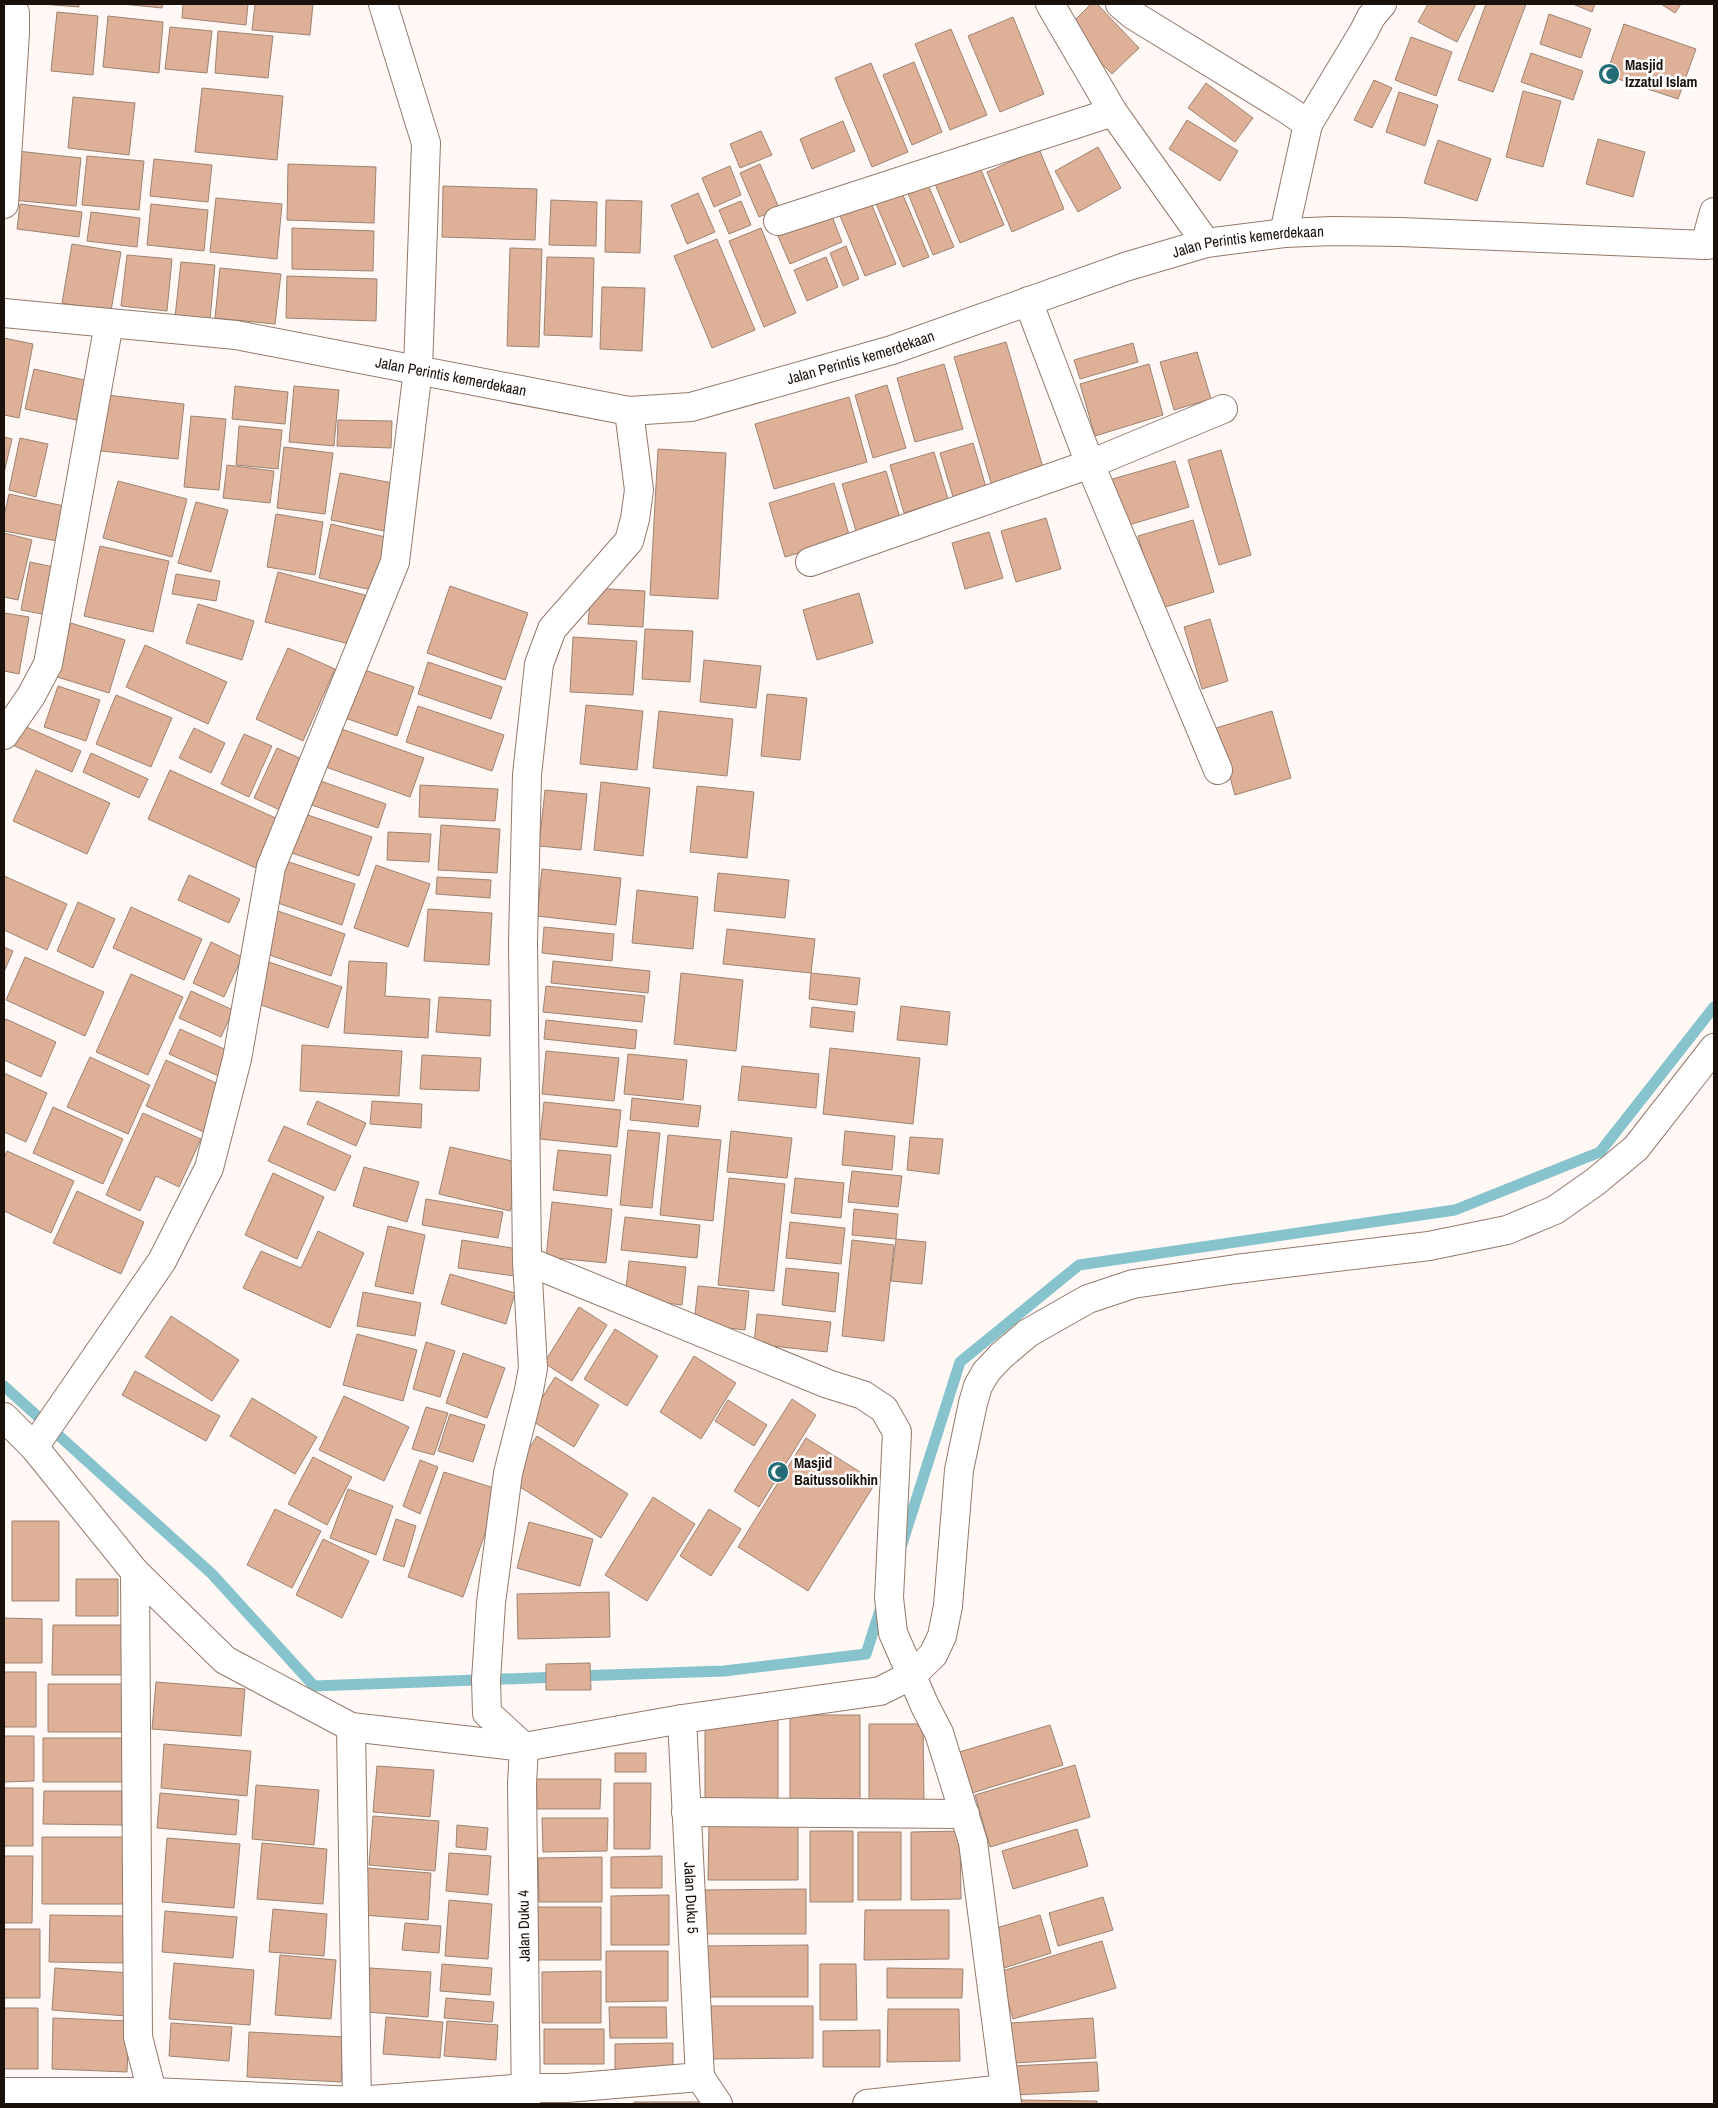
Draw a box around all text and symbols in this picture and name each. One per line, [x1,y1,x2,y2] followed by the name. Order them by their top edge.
[1625,54,1698,92] place label: Masjid Izzatul Islam
[1597,62,1621,86] mosque icon: Masjid Izzatul Islam
[1169,220,1324,262] street label: Jalan Perintis kemerdekaan
[784,325,937,389] street label: Jalan Perintis kemerdekaan
[374,351,528,401] street label: Jalan Perintis kemerdekaan
[794,1452,878,1490] place label: Masjid Baitussolikhin
[766,1460,790,1484] mosque icon: Masjid Baitussolikhin
[679,1861,704,1934] street label: Jalan Duku 5
[512,1890,535,1962] street label: Jalan Duku 4

